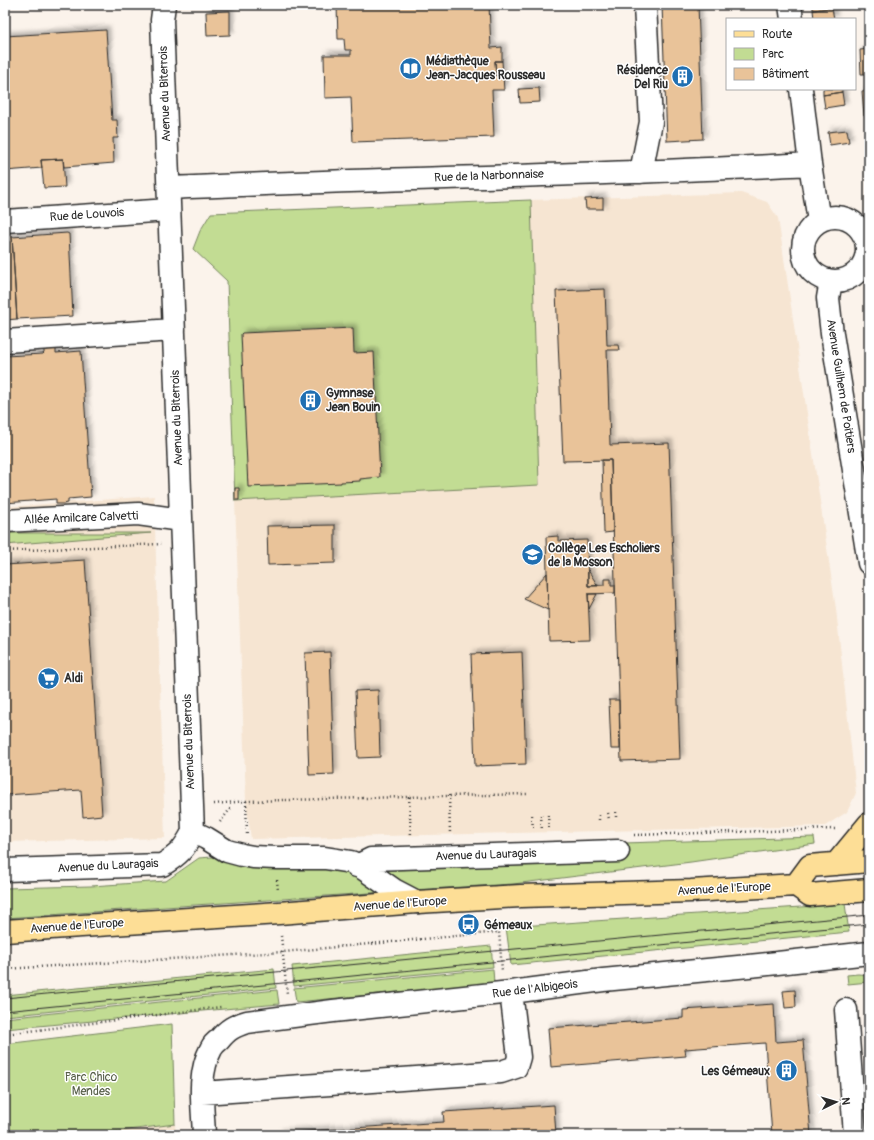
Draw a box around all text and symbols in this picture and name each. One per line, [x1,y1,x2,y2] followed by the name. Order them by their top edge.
[726,18,856,90] legend
[762,27,792,42] text: Route
[156,45,174,142] street label: Avenue du Biterrois
[762,47,784,62] text: Parc
[426,54,545,83] place label: Médiathèque Jean-Jacques Rousseau
[397,55,423,81] library icon: Médiathèque Jean-Jacques Rousseau
[617,63,669,92] place label: Résidence Del Riu
[670,64,696,90] building icon: Résidence Del Riu
[762,67,809,82] text: Bâtiment
[434,167,544,185] street label: Rue de la Narbonnaise
[49,205,125,225] street label: Rue de Louvois
[823,318,859,455] street label: Avenue Guilhem de Poitiers
[168,369,186,466] street label: Avenue du Biterrois
[326,386,381,415] place label: Gymnase Jean Bouin
[297,387,323,413] building icon: Gymnase Jean Bouin
[23,509,139,527] street label: Allée Amilcare Calvetti
[548,541,660,570] place label: Collège Les Escholiers de la Mosson
[519,542,545,568] school or university icon: Collège Les Escholiers de la Mosson
[36,665,62,691] supermarket icon: Aldi
[64,671,83,686] place label: Aldi
[180,693,198,790] street label: Avenue du Biterrois
[435,846,537,864] street label: Avenue du Lauragais
[57,856,160,876] street label: Avenue du Lauragais
[677,879,771,899] street label: Avenue de l'Europe
[353,893,447,915] street label: Avenue de l'Europe
[456,912,482,938] bus stop icon: Gémeaux
[30,915,124,937] street label: Avenue de l'Europe
[484,918,532,933] place label: Gémeaux
[491,976,579,1002] street label: Rue de l'Albigeois
[773,1058,799,1084] building icon: Les Gémeaux
[701,1064,770,1079] place label: Les Gémeaux
[65,1070,118,1099] park label: Parc Chico Mendes
[816,1082,856,1122] north arrow
[839,1097,852,1106] text: N

